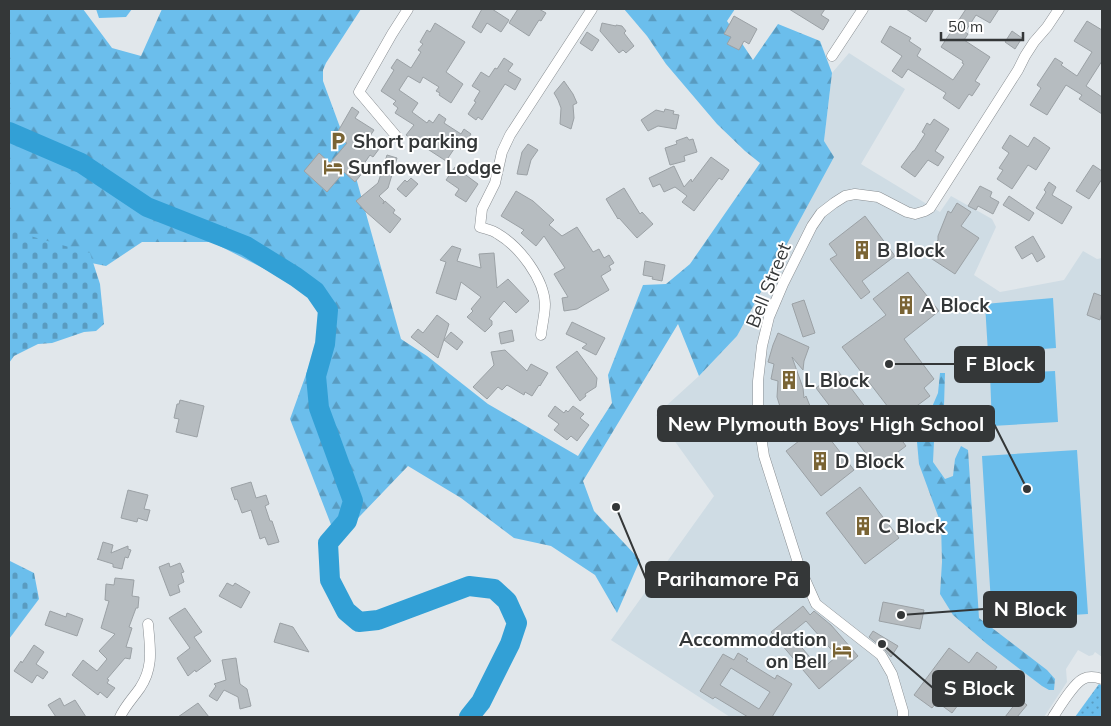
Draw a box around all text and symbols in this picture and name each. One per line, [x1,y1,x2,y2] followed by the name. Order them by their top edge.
[941,10,1024,42] scale bar
[948,17,983,36] text: 50 m
[353,129,478,153] place label: Short parking
[327,130,349,152] parking icon: Short parking
[348,155,502,179] place label: Sunflower Lodge
[322,156,344,178] hotel icon: Sunflower Lodge
[877,238,945,262] place label: B Block
[740,239,796,331] street label: Bell Street
[851,239,873,261] building icon: B Block
[921,293,990,317] place label: A Block
[895,294,917,316] building icon: A Block
[955,347,1044,382] callout: F Block
[966,351,1035,376] text: F Block
[804,368,870,392] place label: L Block
[778,369,800,391] building icon: L Block
[658,406,994,441] callout: New Plymouth Boys' High School
[668,411,984,436] text: New Plymouth Boys' High School
[835,449,905,473] place label: D Block
[809,450,831,472] building icon: D Block
[878,514,946,538] place label: C Block
[852,515,874,537] building icon: C Block
[646,562,809,597] callout: Parihamore Pā
[657,566,799,591] text: Parihamore Pā
[984,592,1076,627] callout: N Block
[994,596,1067,621] text: N Block
[679,627,827,673] place label: Accommodation on Bell
[831,639,853,661] hotel icon: Accommodation on Bell
[933,671,1024,706] callout: S Block
[944,675,1015,700] text: S Block

